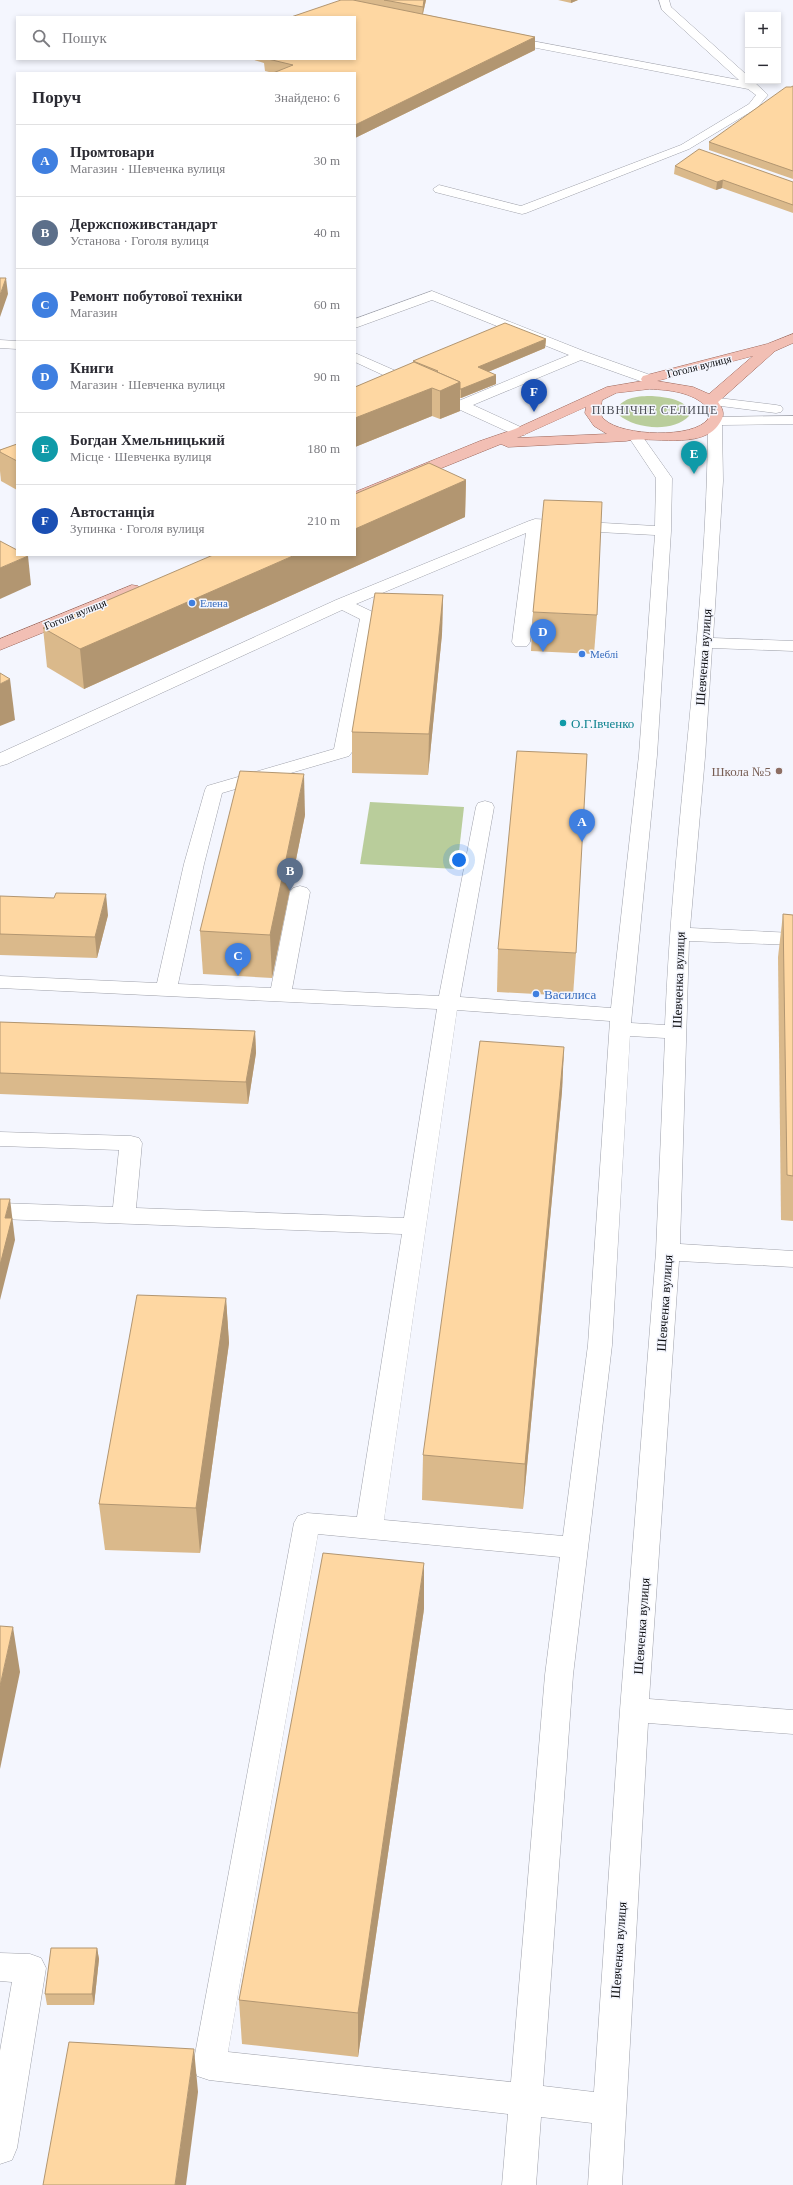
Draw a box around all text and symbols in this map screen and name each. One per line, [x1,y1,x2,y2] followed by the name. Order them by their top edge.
[745,12,781,84] map controls
[745,12,781,48] button: +
[16,16,356,60] search box
[30,27,52,49] icon: search
[62,30,107,46] text: Пошук
[745,48,781,84] button: −
[32,88,81,107] text: Поруч
[275,90,340,105] text: Знайдено: 6
[70,144,154,160] text: Промтовари
[40,153,50,168] text: A
[314,153,340,168] text: 30 m
[70,161,225,176] text: Магазин · Шевченка вулиця
[70,216,217,232] text: Держспоживстандарт
[41,225,49,240] text: B
[314,225,340,240] text: 40 m
[70,233,209,248] text: Установа · Гоголя вулиця
[70,288,243,304] text: Ремонт побутової техніки
[40,297,50,312] text: C
[314,297,340,312] text: 60 m
[70,305,117,320] text: Магазин
[666,352,732,380] street label: Гоголя вулиця
[70,360,114,376] text: Книги
[40,369,50,384] text: D
[314,369,340,384] text: 90 m
[70,377,225,392] text: Магазин · Шевченка вулиця
[521,379,547,412] pin: F
[592,403,718,417] district label: ПІВНІЧНЕ СЕЛИЩЕ
[70,432,225,448] text: Богдан Хмельницький
[41,441,49,456] text: E
[307,441,340,456] text: 180 m
[681,441,707,474] pin: E
[70,449,211,464] text: Місце · Шевченка вулиця
[70,504,155,520] text: Автостанція
[41,513,49,528] text: F
[307,513,340,528] text: 210 m
[70,521,205,536] text: Зупинка · Гоголя вулиця
[42,596,108,632] street label: Гоголя вулиця
[200,597,228,609] place label: Елена
[187,598,197,608] marker: Елена
[693,608,714,706] street label: Шевченка вулиця
[530,619,556,652] pin: D
[590,648,618,660] place label: Меблі
[577,649,587,659] marker: Меблі
[571,716,634,731] place label: О.Г.Івченко
[558,718,568,728] marker: О.Г.Івченко
[711,764,771,779] place label: Школа №5
[774,766,784,776] marker: Школа №5
[569,809,595,842] pin: A
[449,850,469,870] your location
[277,858,303,891] pin: B
[669,931,688,1029] street label: Шевченка вулиця
[225,943,251,976] pin: C
[544,987,597,1002] place label: Василиса
[531,989,541,999] marker: Василиса
[654,1254,675,1352] street label: Шевченка вулиця
[631,1577,652,1675] street label: Шевченка вулиця
[608,1901,629,1999] street label: Шевченка вулиця

